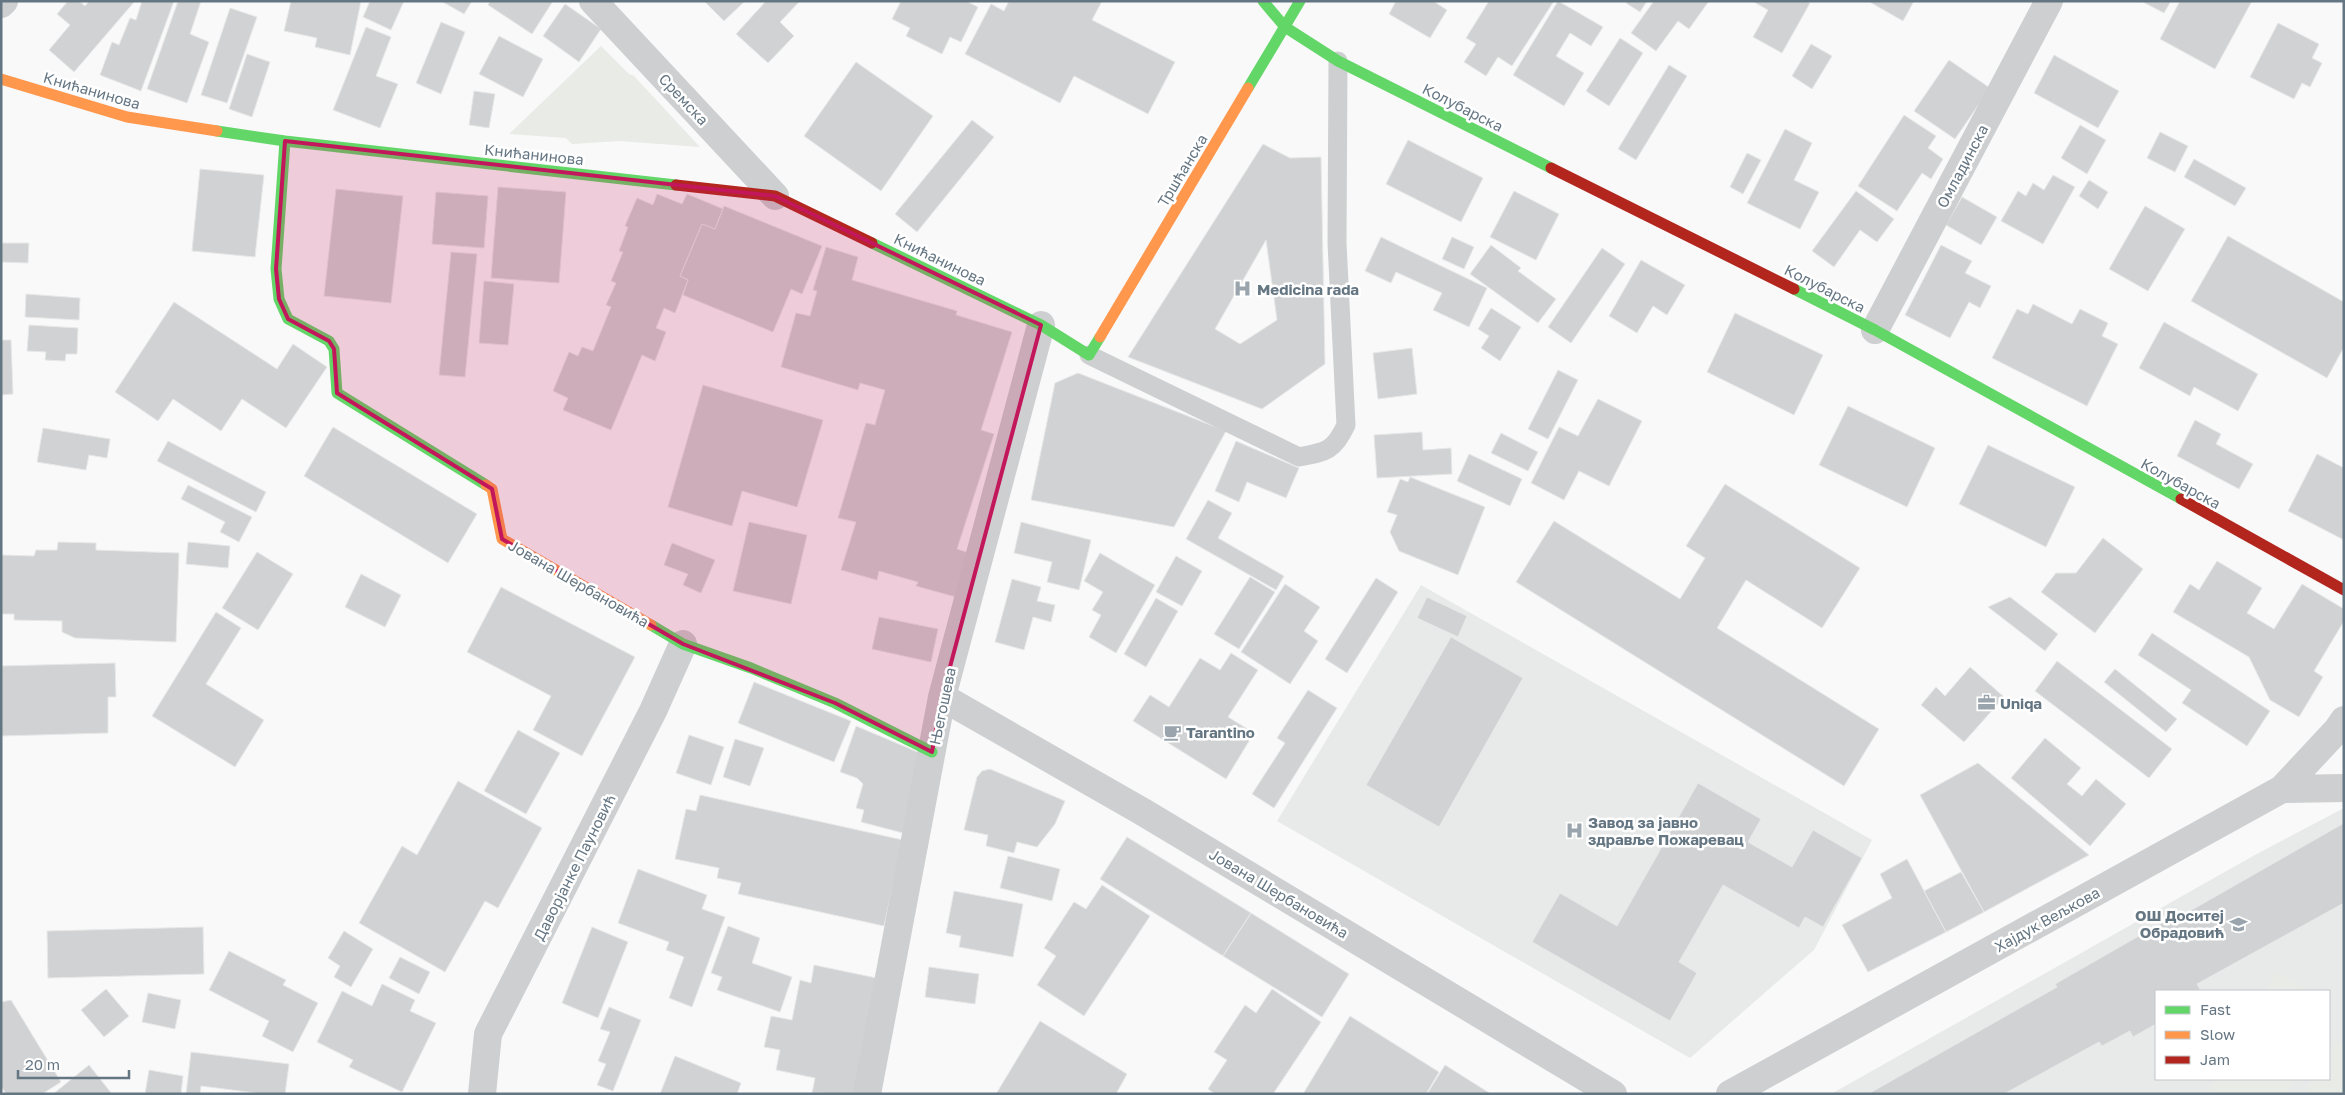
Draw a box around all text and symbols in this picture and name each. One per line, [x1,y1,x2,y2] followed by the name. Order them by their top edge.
[41,68,143,112] street label: Книћанинова
[656,69,712,129] street label: Сремска
[1420,79,1506,135] street label: Колубарска
[1933,121,1991,211] street label: Омладинска
[1153,130,1211,210] street label: Тршћанска
[483,140,585,168] street label: Книћанинова
[891,229,989,289] street label: Книћанинова
[1782,260,1868,316] street label: Колубарска
[1233,279,1253,299] hospital icon: Medicina rada
[1257,280,1359,298] place label: Medicina rada
[2138,454,2224,512] street label: Колубарска
[506,535,652,631] street label: Јована Шербановића
[925,665,959,747] street label: Његошева
[1976,693,1996,713] office icon: Uniqa
[2000,694,2042,712] place label: Uniqa
[1162,722,1182,742] cafe icon: Tarantino
[1186,723,1255,741] place label: Tarantino
[529,791,619,943] street label: Даворјанке Пауновић
[1588,813,1744,848] place label: Завод за јавно здравље Пожаревац
[1564,821,1584,841] hospital icon: Завод за јавно здравље Пожаревац
[1206,844,1352,942] street label: Јована Шербановића
[1991,883,2103,955] street label: Хајдук Вељкова
[2135,906,2224,941] place label: ОШ Доситеј Обрадовић
[2228,914,2248,934] school or university icon: ОШ Доситеј Обрадовић
[2155,990,2330,1080] legend
[2200,1000,2231,1018] text: Fast
[2200,1025,2235,1043] text: Slow
[18,1048,129,1080] scale bar
[2200,1050,2230,1068] text: Jam
[25,1055,60,1073] text: 20 m

